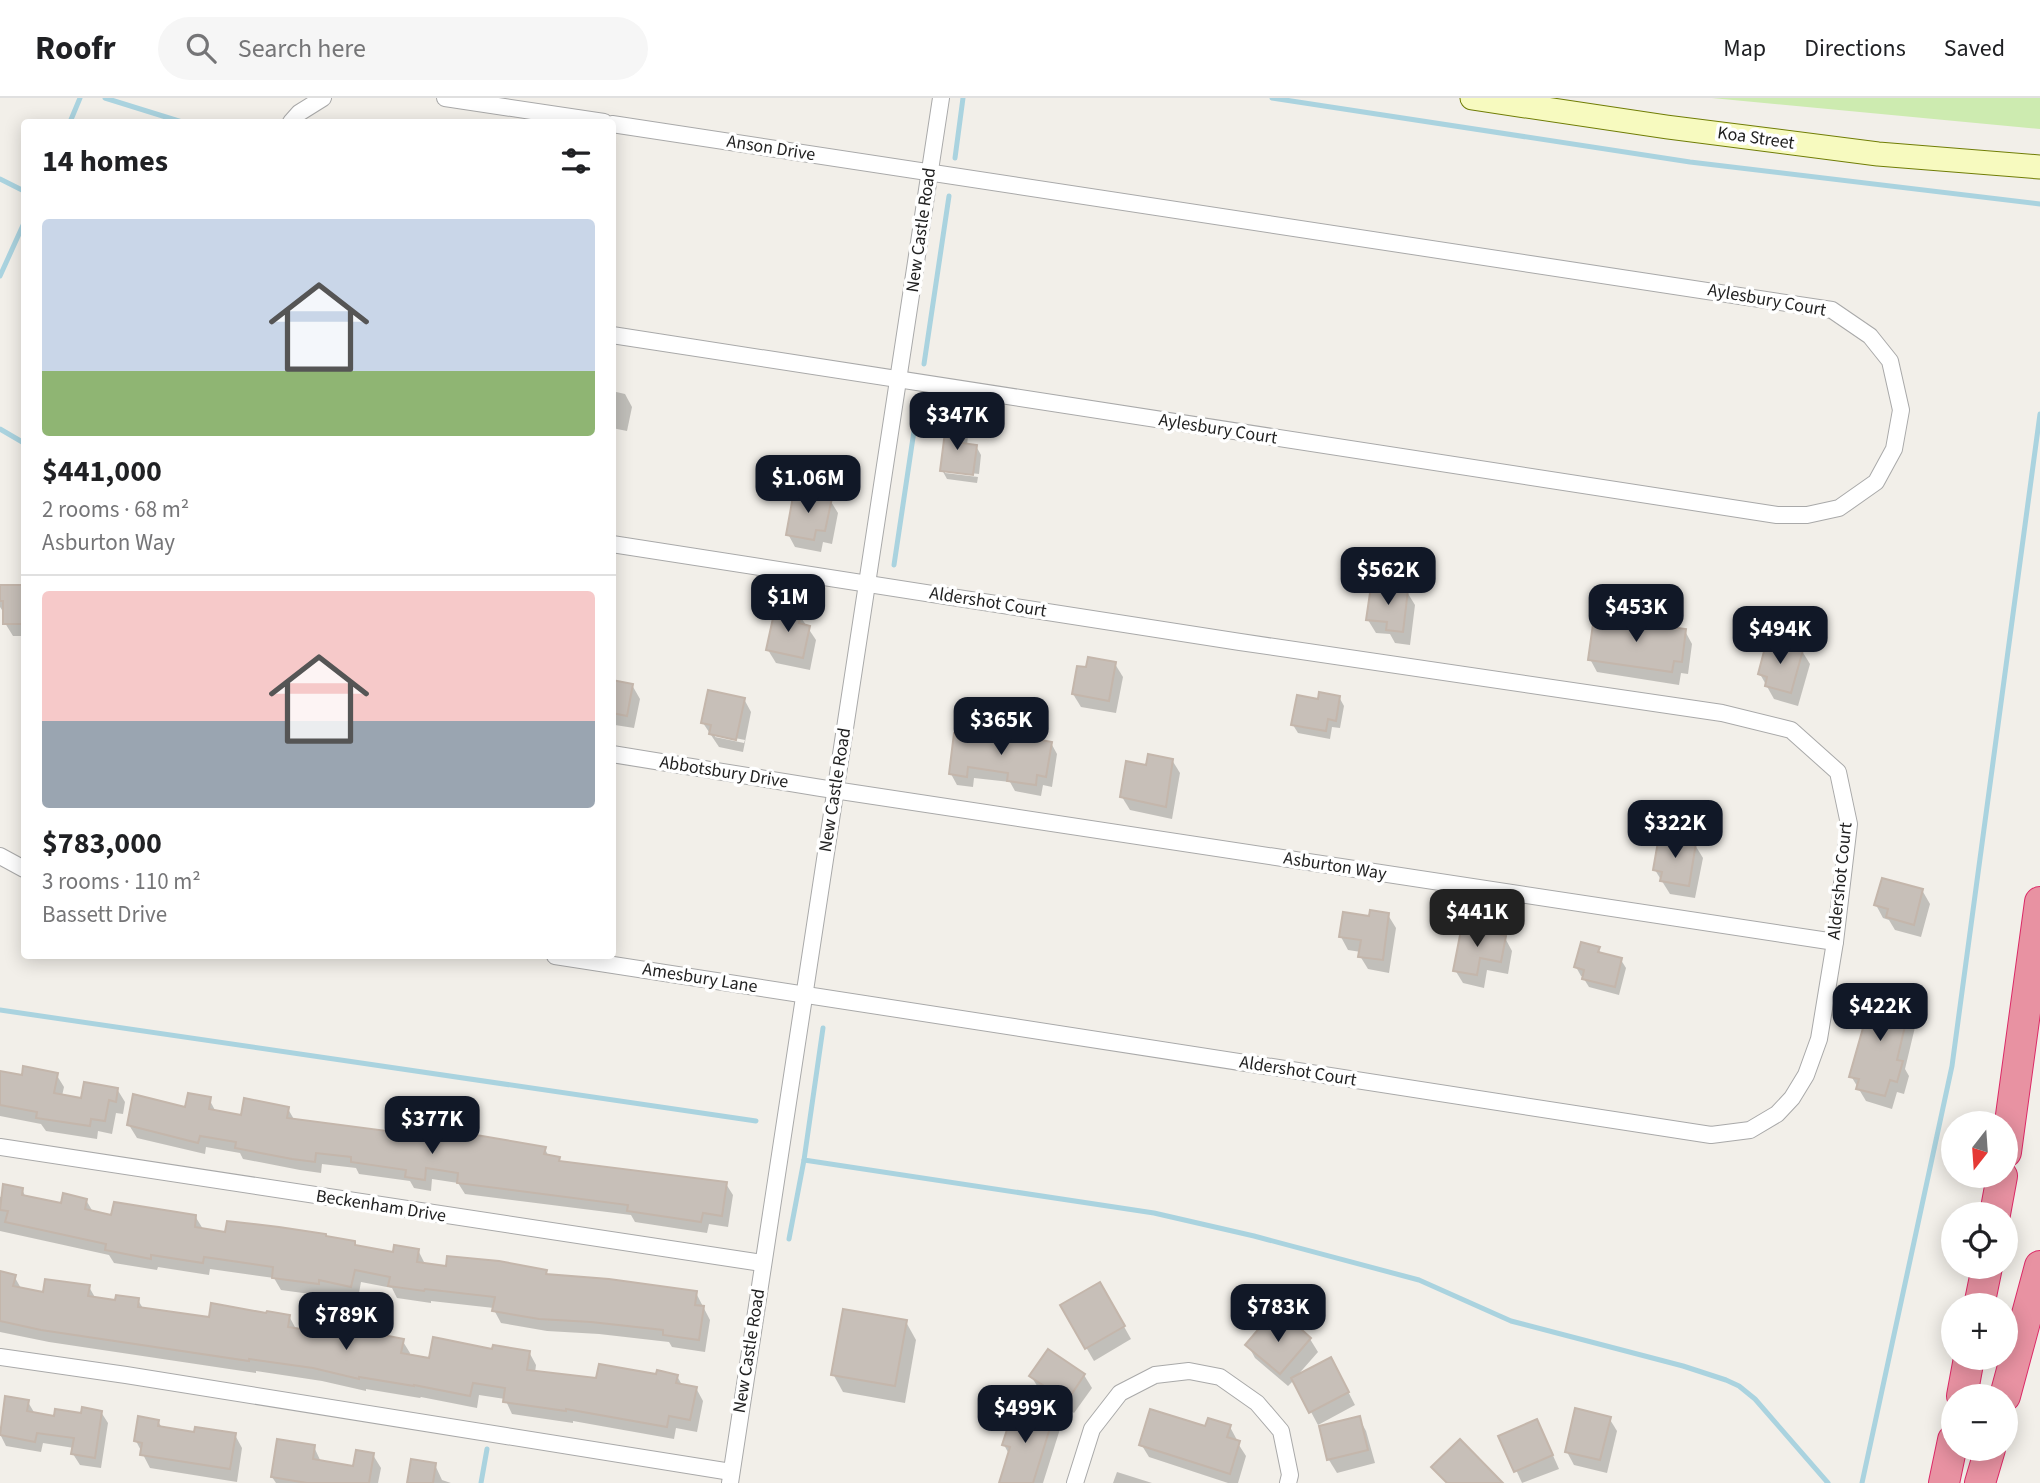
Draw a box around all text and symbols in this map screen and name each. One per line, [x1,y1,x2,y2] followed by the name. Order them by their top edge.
[158,17,648,80] search box
[35,25,116,72] text: Roofr
[182,29,220,67] icon: search
[238,30,366,67] text: Search here
[1723,31,1766,66] text: Map
[1804,31,1906,66] text: Directions
[1944,31,2005,66] text: Saved
[1716,120,1796,156] street label: Koa Street
[725,129,817,167] street label: Anson Drive
[42,140,168,183] text: 14 homes
[557,142,595,180] icon: filters
[900,166,942,294] street label: New Castle Road
[256,264,382,390] icon: home
[1706,277,1828,323] street label: Aylesbury Court
[908,392,1006,452] pin: $347K
[926,398,988,431] text: $347K
[1157,407,1279,451] street label: Aylesbury Court
[42,450,162,493] text: $441,000
[751,456,865,515] pin: $1.06M
[771,461,845,494] text: $1.06M
[42,493,189,526] text: 2 rooms · 68 m²
[42,526,175,559] text: Asburton Way
[1339,547,1437,607] pin: $562K
[1357,553,1419,586] text: $562K
[754,574,822,634] pin: $1M
[767,580,809,613] text: $1M
[928,580,1048,624] street label: Aldershot Court
[1587,584,1685,644] pin: $453K
[1605,590,1667,623] text: $453K
[1731,606,1829,666] pin: $494K
[1749,612,1811,645] text: $494K
[256,636,382,762] icon: home
[952,698,1050,757] pin: $365K
[970,703,1032,736] text: $365K
[813,726,857,854] street label: New Castle Road
[658,749,790,795] street label: Abbotsbury Drive
[1626,800,1724,860] pin: $322K
[1644,806,1706,839] text: $322K
[1821,821,1859,941] street label: Aldershot Court
[42,822,162,865] text: $783,000
[1282,846,1389,887] street label: Asburton Way
[42,865,201,898] text: 3 rooms · 110 m²
[1428,890,1526,949] pin: $441K
[1446,895,1508,928] text: $441K
[42,898,167,931] text: Bassett Drive
[641,957,759,999] street label: Amesbury Lane
[1831,984,1929,1043] pin: $422K
[1849,989,1911,1022] text: $422K
[1238,1049,1358,1093] street label: Aldershot Court
[383,1096,481,1156] pin: $377K
[401,1102,463,1135] text: $377K
[1941,1111,2018,1188] north arrow
[1941,1111,2018,1461] map controls
[314,1183,448,1229] street label: Beckenham Drive
[1941,1202,2018,1279] button: locate
[1229,1284,1327,1344] pin: $783K
[727,1287,771,1415] street label: New Castle Road
[1247,1290,1309,1323] text: $783K
[297,1292,395,1352] pin: $789K
[1941,1293,2018,1370] button: +
[315,1298,377,1331] text: $789K
[1941,1384,2018,1461] button: −
[976,1386,1074,1445] pin: $499K
[994,1391,1056,1424] text: $499K

